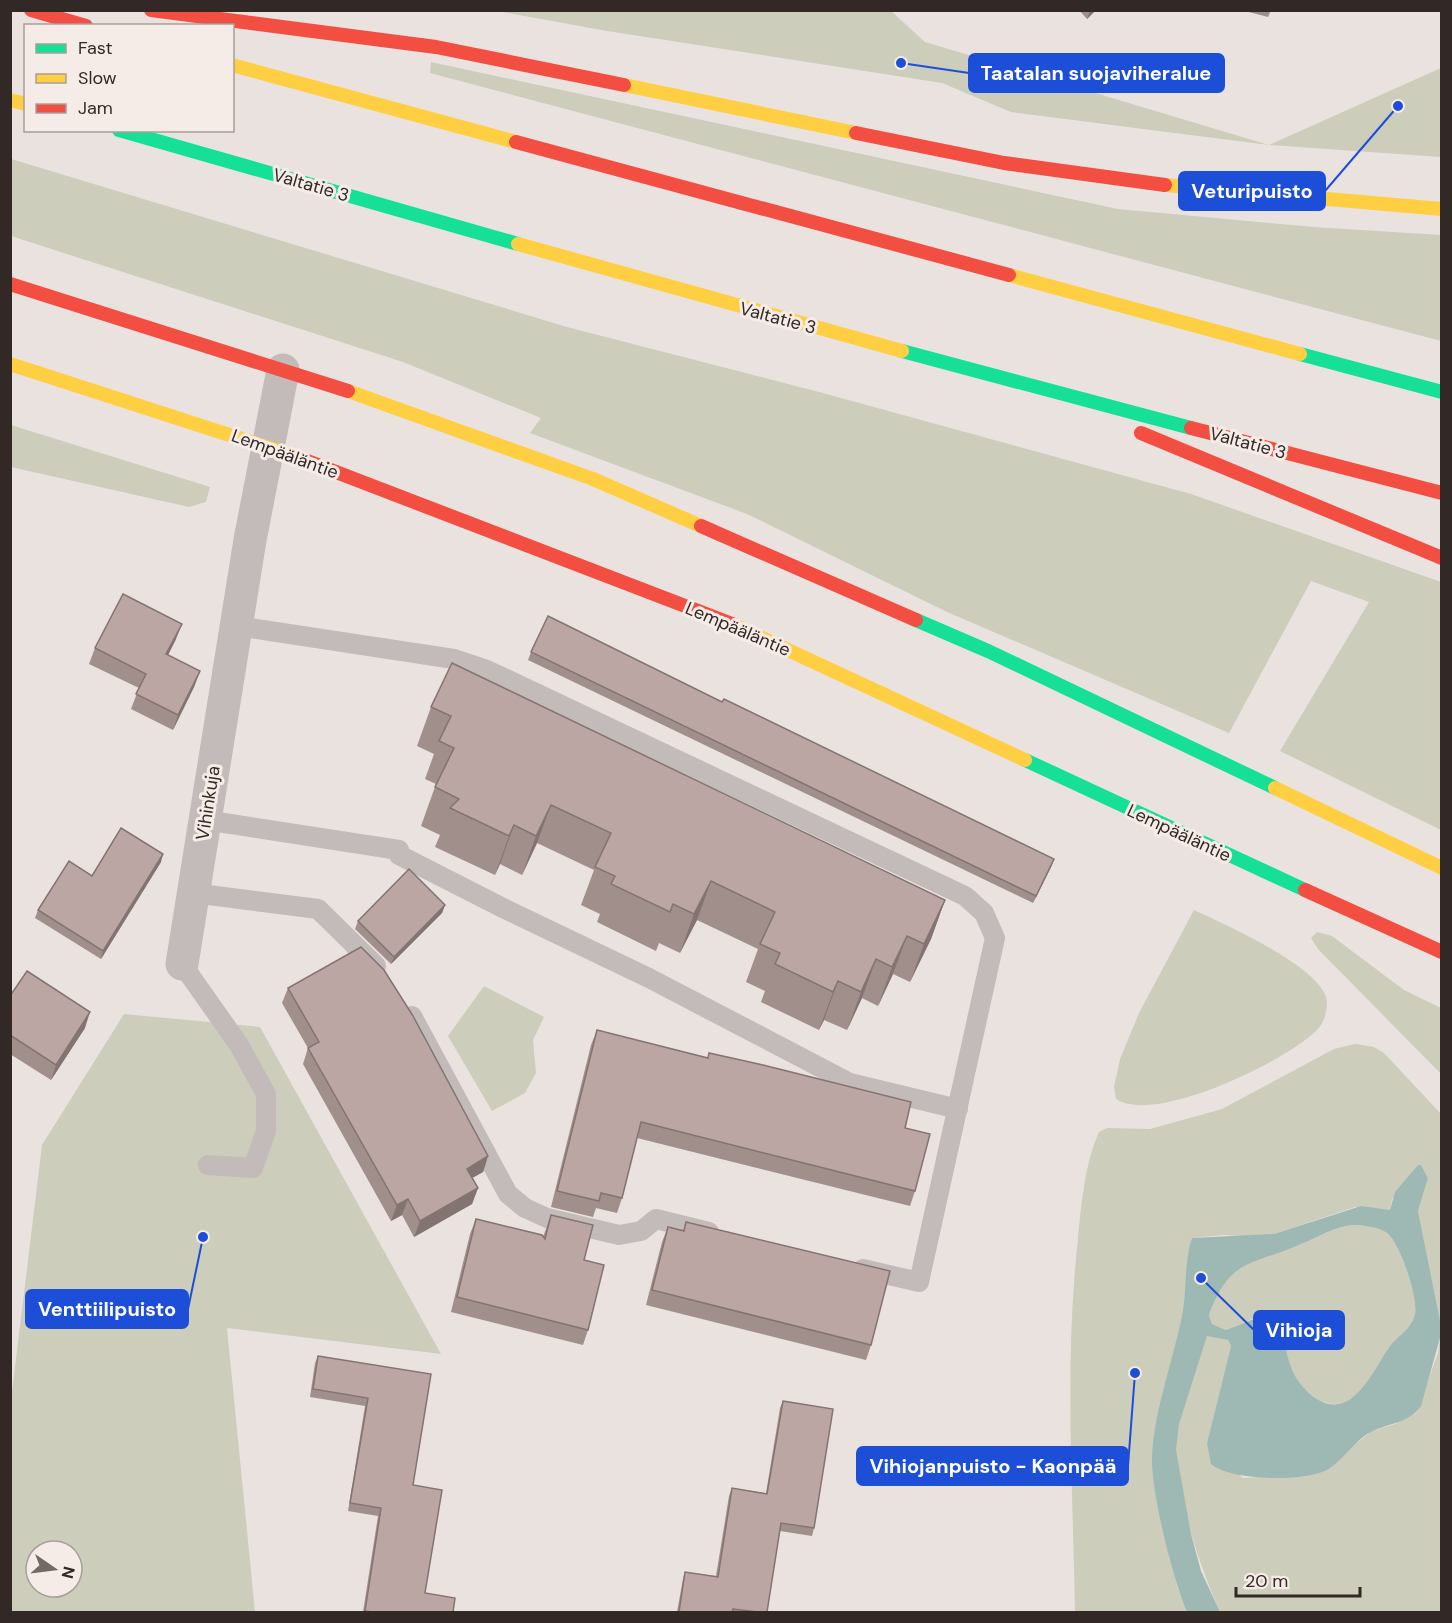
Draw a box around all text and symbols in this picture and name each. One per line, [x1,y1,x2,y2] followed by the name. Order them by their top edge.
[24,24,234,132] legend
[78,36,113,60] text: Fast
[969,54,1224,92] callout: Taatalan suojaviheralue
[981,60,1211,86] text: Taatalan suojaviheralue
[78,66,117,90] text: Slow
[78,96,113,120] text: Jam
[270,163,352,207] street label: Valtatie 3
[1179,172,1325,210] callout: Veturipuisto
[1191,178,1313,204] text: Veturipuisto
[737,296,819,340] street label: Valtatie 3
[1207,421,1289,465] street label: Valtatie 3
[228,424,342,484] street label: Lempääläntie
[682,596,794,662] street label: Lempääläntie
[190,764,226,842] street label: Vihinkuja
[1123,798,1235,868] street label: Lempääläntie
[26,1290,188,1328] callout: Venttiilipuisto
[38,1296,176,1322] text: Venttiilipuisto
[1254,1311,1344,1349] callout: Vihioja
[1266,1317,1332,1343] text: Vihioja
[857,1447,1128,1485] callout: Vihiojanpuisto - Kaonpää
[869,1453,1117,1479] text: Vihiojanpuisto - Kaonpää
[24,1539,84,1599] north arrow
[1236,1560,1360,1598] scale bar
[56,1564,80,1581] text: N
[1245,1569,1288,1593] text: 20 m

